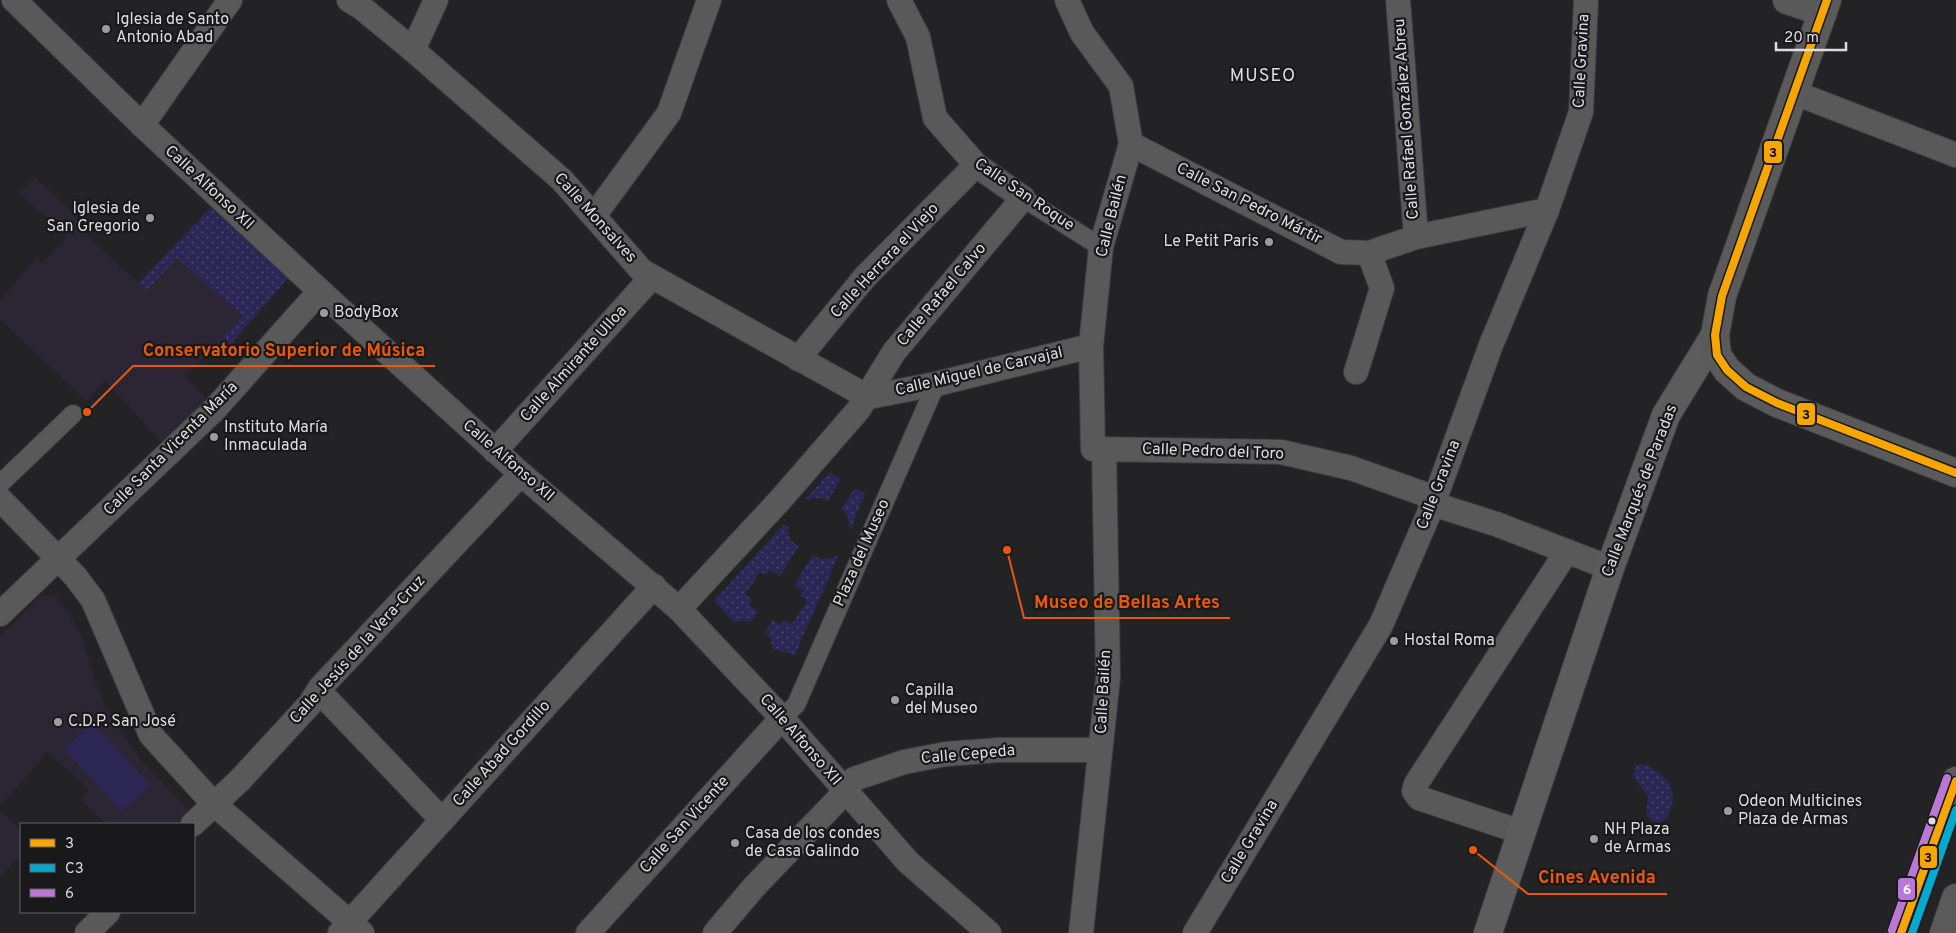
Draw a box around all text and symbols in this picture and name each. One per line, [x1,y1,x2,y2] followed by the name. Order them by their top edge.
[116,10,229,48] place label: Iglesia de Santo Antonio Abad
[1570,13,1594,109] street label: Calle Gravina
[1390,18,1424,220] street label: Calle Rafael González Abreu
[1776,20,1846,52] scale bar
[100,23,112,35] marker: Iglesia de Santo Antonio Abad
[1784,29,1819,48] text: 20 m
[1230,65,1296,88] district label: MUSEO
[1763,140,1783,164] line badge: 3
[160,141,258,235] street label: Calle Alfonso XII
[1769,145,1777,162] text: 3
[970,154,1078,236] street label: Calle San Roque
[1173,159,1325,249] street label: Calle San Pedro Mártir
[549,169,641,267] street label: Calle Monsalves
[1092,173,1132,259] street label: Calle Bailén
[46,199,140,237] place label: Iglesia de San Gregorio
[826,199,944,323] street label: Calle Herrera el Viejo
[144,212,156,224] marker: Iglesia de San Gregorio
[1163,232,1259,252] place label: Le Petit Paris
[1263,236,1275,248] marker: Le Petit Paris
[893,239,991,351] street label: Calle Rafael Calvo
[516,302,632,426] street label: Calle Almirante Ulloa
[334,303,399,323] place label: BodyBox
[318,307,330,319] marker: BodyBox
[133,333,435,366] callout: Conservatorio Superior de Música
[143,340,425,363] text: Conservatorio Superior de Música
[893,343,1065,401] street label: Calle Miguel de Carvajal
[100,378,242,520] street label: Calle Santa Vicenta María
[1598,402,1682,580] street label: Calle Marqués de Paradas
[1796,402,1816,426] line badge: 3
[1802,407,1810,424] text: 3
[458,416,558,506] street label: Calle Alfonso XII
[224,418,328,456] place label: Instituto María Inmaculada
[208,431,220,443] marker: Instituto María Inmaculada
[1413,437,1465,533] street label: Calle Gravina
[1141,440,1285,464] street label: Calle Pedro del Toro
[829,496,895,610] street label: Plaza del Museo
[286,571,430,729] street label: Calle Jesús de la Vera-Cruz
[1024,585,1230,618] callout: Museo de Bellas Artes
[1034,592,1220,615] text: Museo de Bellas Artes
[1404,631,1495,651] place label: Hostal Roma
[1388,635,1400,647] marker: Hostal Roma
[1092,649,1116,735] street label: Calle Bailén
[905,681,978,719] place label: Capilla del Museo
[755,690,845,790] street label: Calle Alfonso XII
[889,694,901,706] marker: Capilla del Museo
[449,697,555,811] street label: Calle Abad Gordillo
[68,712,176,732] place label: C.D.P. San José
[52,716,64,728] marker: C.D.P. San José
[920,741,1016,769] street label: Calle Cepeda
[636,772,734,878] street label: Calle San Vicente
[1738,792,1862,830] place label: Odeon Multicines Plaza de Armas
[1217,796,1283,888] street label: Calle Gravina
[1722,805,1734,817] marker: Odeon Multicines Plaza de Armas
[1927,816,1937,826] unlabelled marker
[1604,820,1671,858] place label: NH Plaza de Armas
[20,823,195,913] legend
[745,824,880,862] place label: Casa de los condes de Casa Galindo
[1588,833,1600,845] marker: NH Plaza de Armas
[65,835,74,854] text: 3
[729,837,741,849] marker: Casa de los condes de Casa Galindo
[1919,845,1938,869] line badge: 3
[1924,850,1932,867] text: 3
[65,860,84,879] text: C3
[1528,861,1667,894] callout: Cines Avenida
[1538,867,1656,890] text: Cines Avenida
[1897,877,1916,901] line badge: 6
[1903,882,1911,899] text: 6
[65,885,74,904] text: 6

